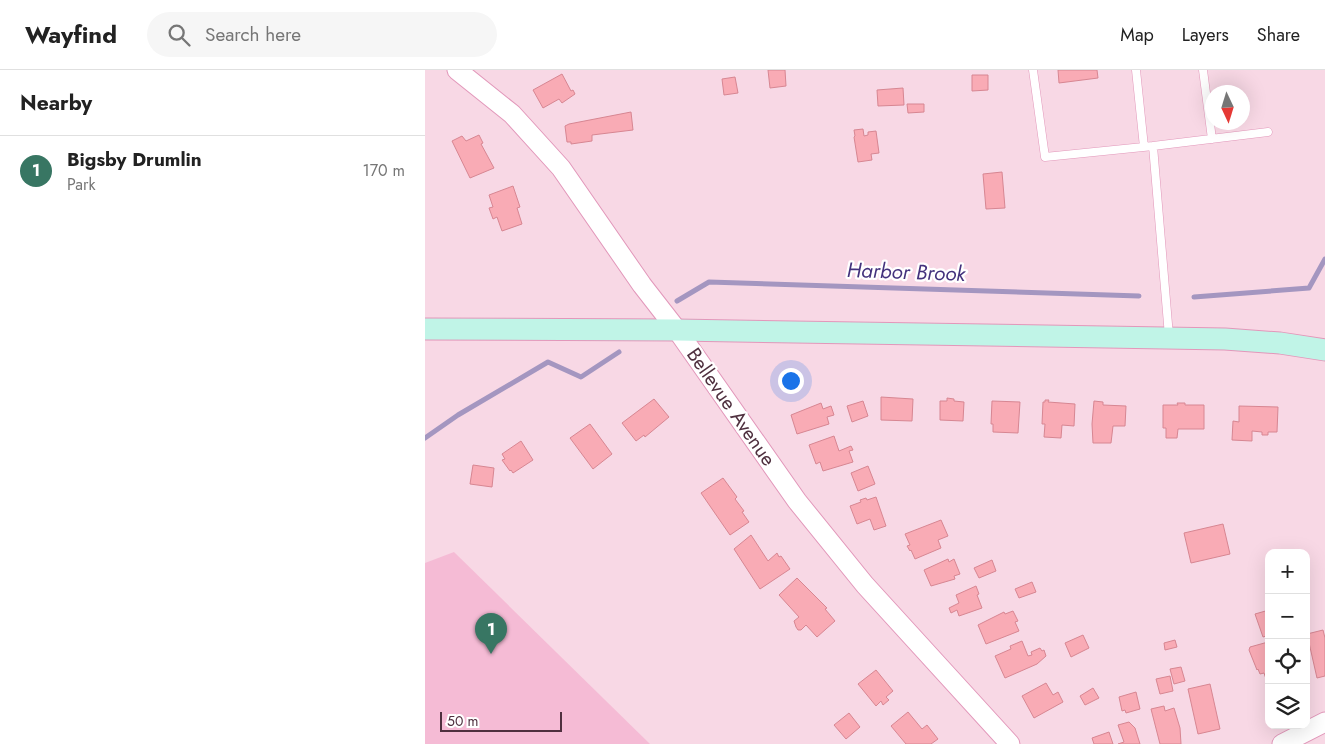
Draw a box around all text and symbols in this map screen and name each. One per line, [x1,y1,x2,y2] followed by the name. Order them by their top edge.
[147,12,497,57] search box
[25,17,117,52] text: Wayfind
[165,21,193,49] icon: search
[205,21,301,48] text: Search here
[1120,22,1154,48] text: Map
[1182,22,1229,48] text: Layers
[1257,22,1300,48] text: Share
[1205,85,1250,130] north arrow
[20,88,92,118] text: Nearby
[67,146,202,173] text: Bigsby Drumlin
[32,159,40,182] text: 1
[363,159,405,182] text: 170 m
[67,173,96,196] text: Park
[846,255,967,289] water label: Harbor Brook
[679,342,783,472] street label: Bellevue Avenue
[778,368,804,394] your location
[1265,549,1310,729] map controls
[1265,549,1310,594] button: +
[1265,594,1310,639] button: −
[475,613,507,654] pin: 1
[1265,639,1310,684] button: locate
[1265,684,1310,729] button: layers
[440,709,563,732] scale bar
[447,711,478,731] text: 50 m

